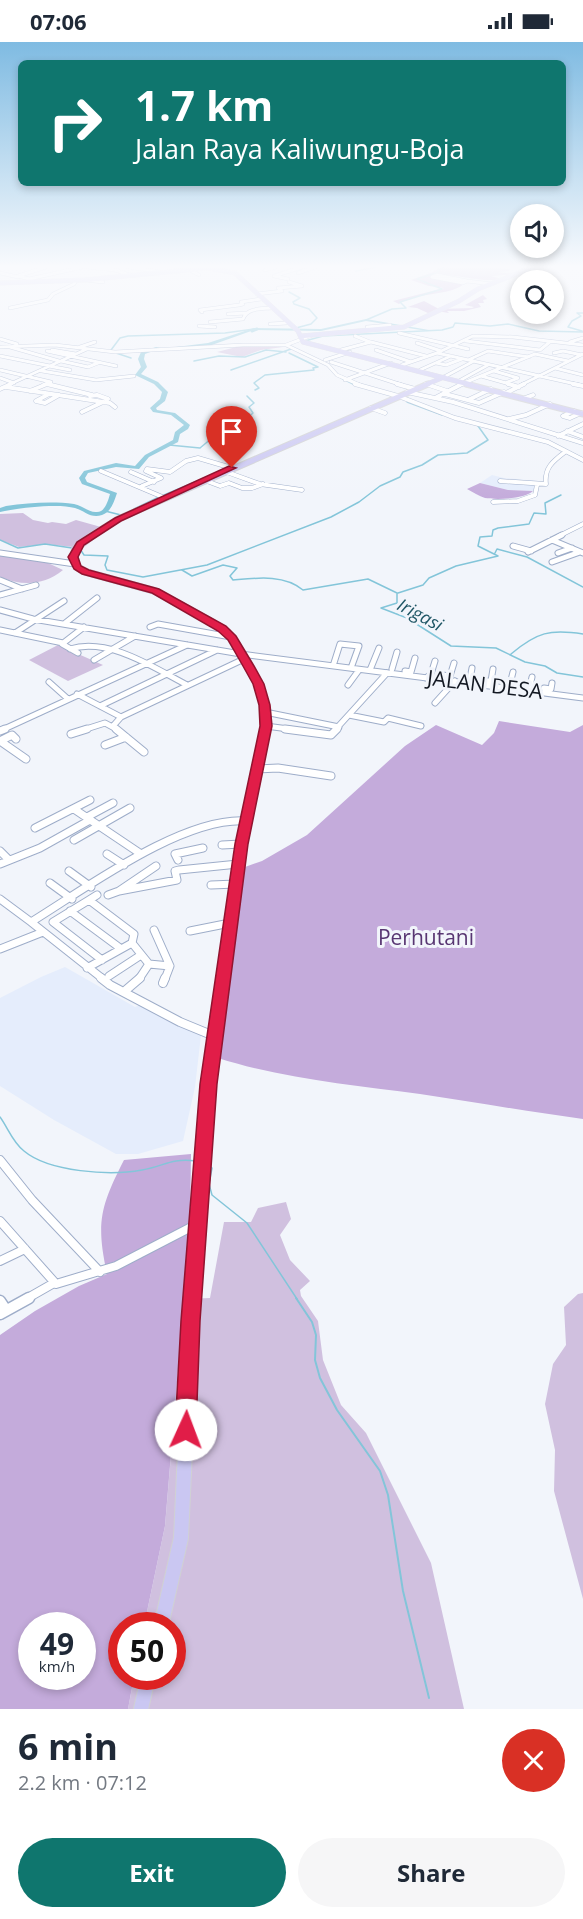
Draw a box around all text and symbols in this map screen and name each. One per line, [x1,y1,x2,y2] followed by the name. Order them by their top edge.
[30,6,87,36] text: 07:06
[135,76,273,133] text: 1.7 km
[36,84,114,162] icon: right
[135,130,464,167] text: Jalan Raya Kaliwungu-Boja
[510,204,564,324] map controls
[510,204,564,258] button: sound
[510,270,564,324] button: search
[206,406,257,468] pin
[215,415,248,448] icon: arrive
[393,592,448,636] water label: Irigasi
[424,663,545,705] street label: JALAN DESA
[378,923,474,951] park label: Perhutani
[154,1398,218,1462] position arrow
[108,1612,186,1690] speed limit sign: 50
[40,1623,74,1664] text: 49
[39,1656,75,1676] text: km/h
[18,1722,118,1771] text: 6 min
[502,1729,565,1792] button: close
[18,1769,147,1796] text: 2.2 km · 07:12
[18,1838,286,1907] button: Exit
[298,1838,565,1907] button: Share

